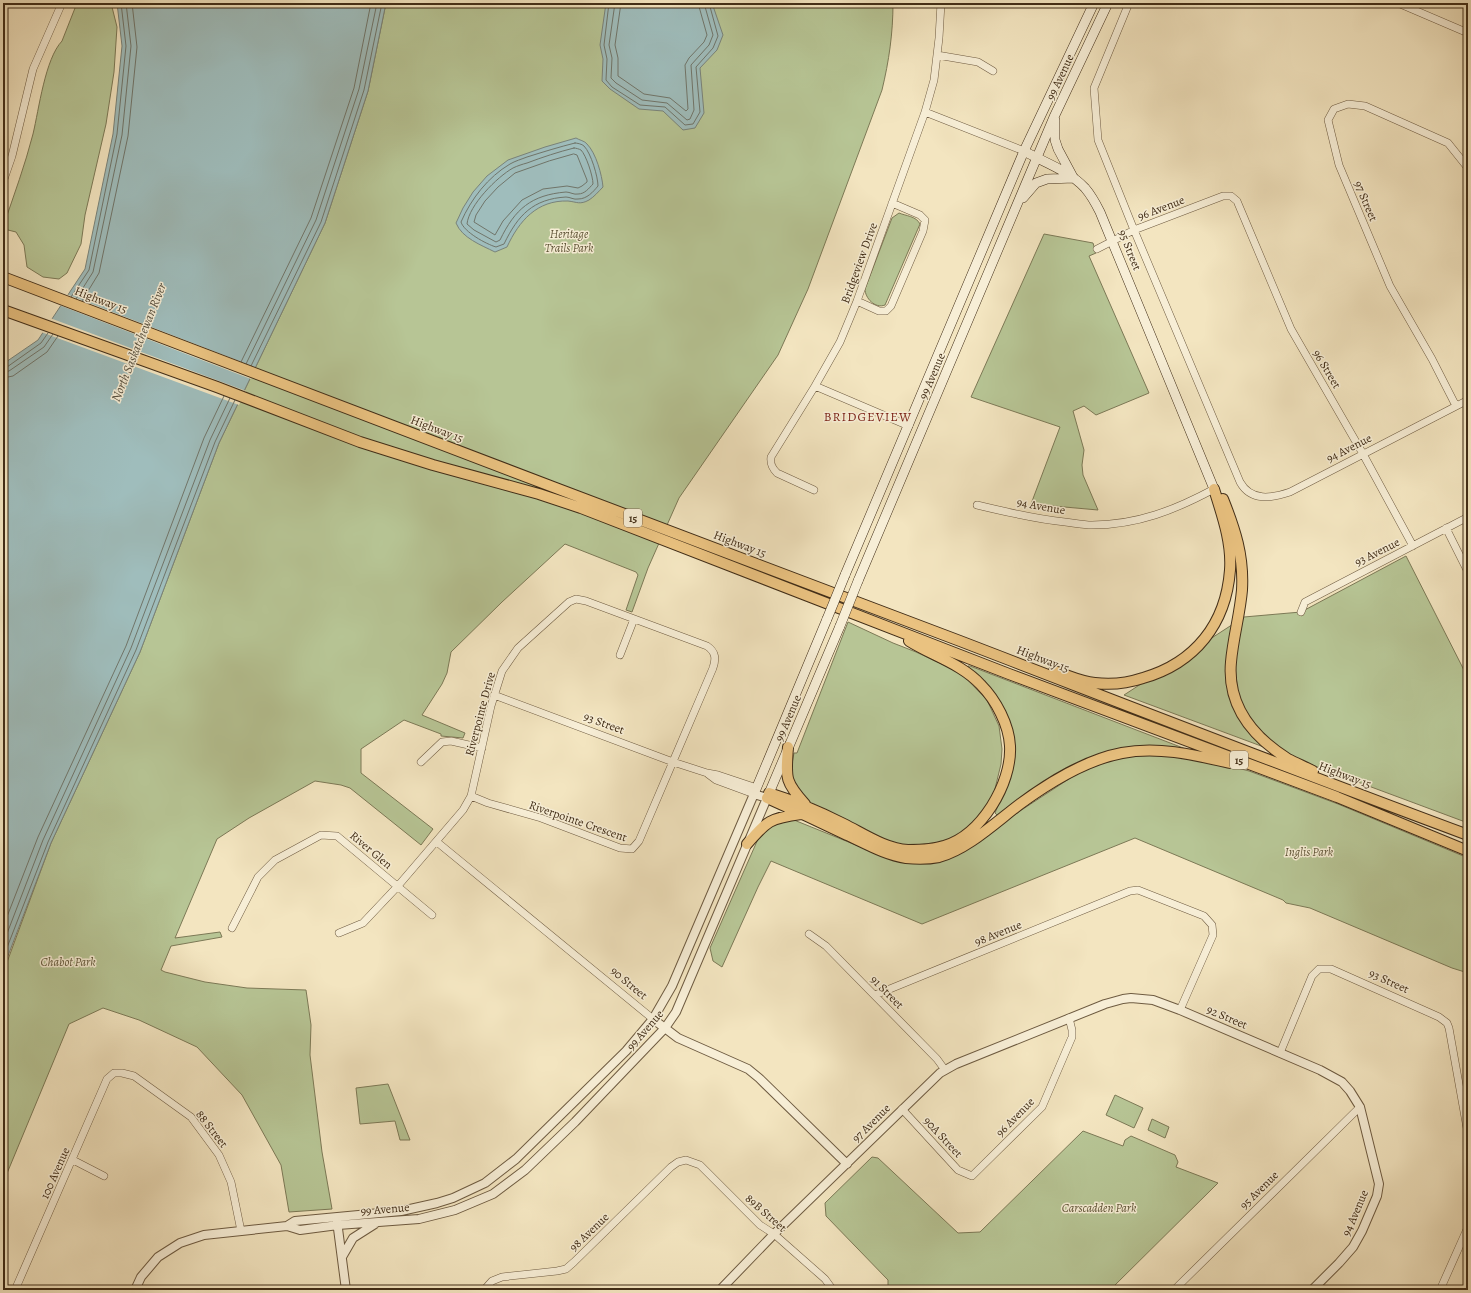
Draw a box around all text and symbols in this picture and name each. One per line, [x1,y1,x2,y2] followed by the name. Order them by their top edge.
[1042,51,1078,103] street label: 99 Avenue
[1350,178,1382,224] street label: 97 Street
[1135,192,1187,224] street label: 96 Avenue
[837,220,881,306] street label: Bridgeview Drive
[545,226,594,256] park label: Heritage Trails Park
[1115,227,1145,273] street label: 95 Street
[107,280,170,404] water label: North Saskatchewan River
[72,283,130,317] street label: Highway 15
[1309,346,1345,392] street label: 96 Street
[915,350,949,402] street label: 99 Avenue
[824,408,912,425] district label: BRIDGEVIEW
[408,412,466,446] street label: Highway 15
[1324,430,1374,466] street label: 94 Avenue
[1015,494,1067,518] street label: 94 Avenue
[624,509,642,527] road number: 15
[711,527,769,561] street label: Highway 15
[1352,534,1402,570] street label: 93 Avenue
[1014,642,1072,676] street label: Highway 15
[461,670,499,758] street label: Riverpointe Drive
[771,692,805,744] street label: 99 Avenue
[581,708,627,738] street label: 93 Street
[1230,751,1248,769] road number: 15
[1316,758,1374,792] street label: Highway 15
[527,797,629,845] street label: Riverpointe Crescent
[346,828,396,873] street label: River Glen
[1285,844,1334,860] park label: Inglis Park
[972,916,1024,950] street label: 98 Avenue
[40,954,96,970] park label: Chabot Park
[607,963,651,1003] street label: 90 Street
[1366,965,1412,997] street label: 93 Street
[867,972,907,1012] street label: 91 Street
[1204,1001,1250,1033] street label: 92 Street
[623,1006,667,1054] street label: 99 Avenue
[992,1094,1038,1140] street label: 96 Avenue
[848,1100,894,1146] street label: 97 Avenue
[192,1107,232,1151] street label: 88 Street
[920,1113,966,1161] street label: 90A Street
[37,1145,73,1201] street label: 100 Avenue
[1236,1167,1282,1213] street label: 95 Avenue
[1338,1187,1372,1239] street label: 94 Avenue
[742,1190,790,1236] street label: 89B Street
[360,1199,410,1219] street label: 99 Avenue
[1062,1200,1137,1216] park label: Carscadden Park
[566,1209,612,1255] street label: 98 Avenue

